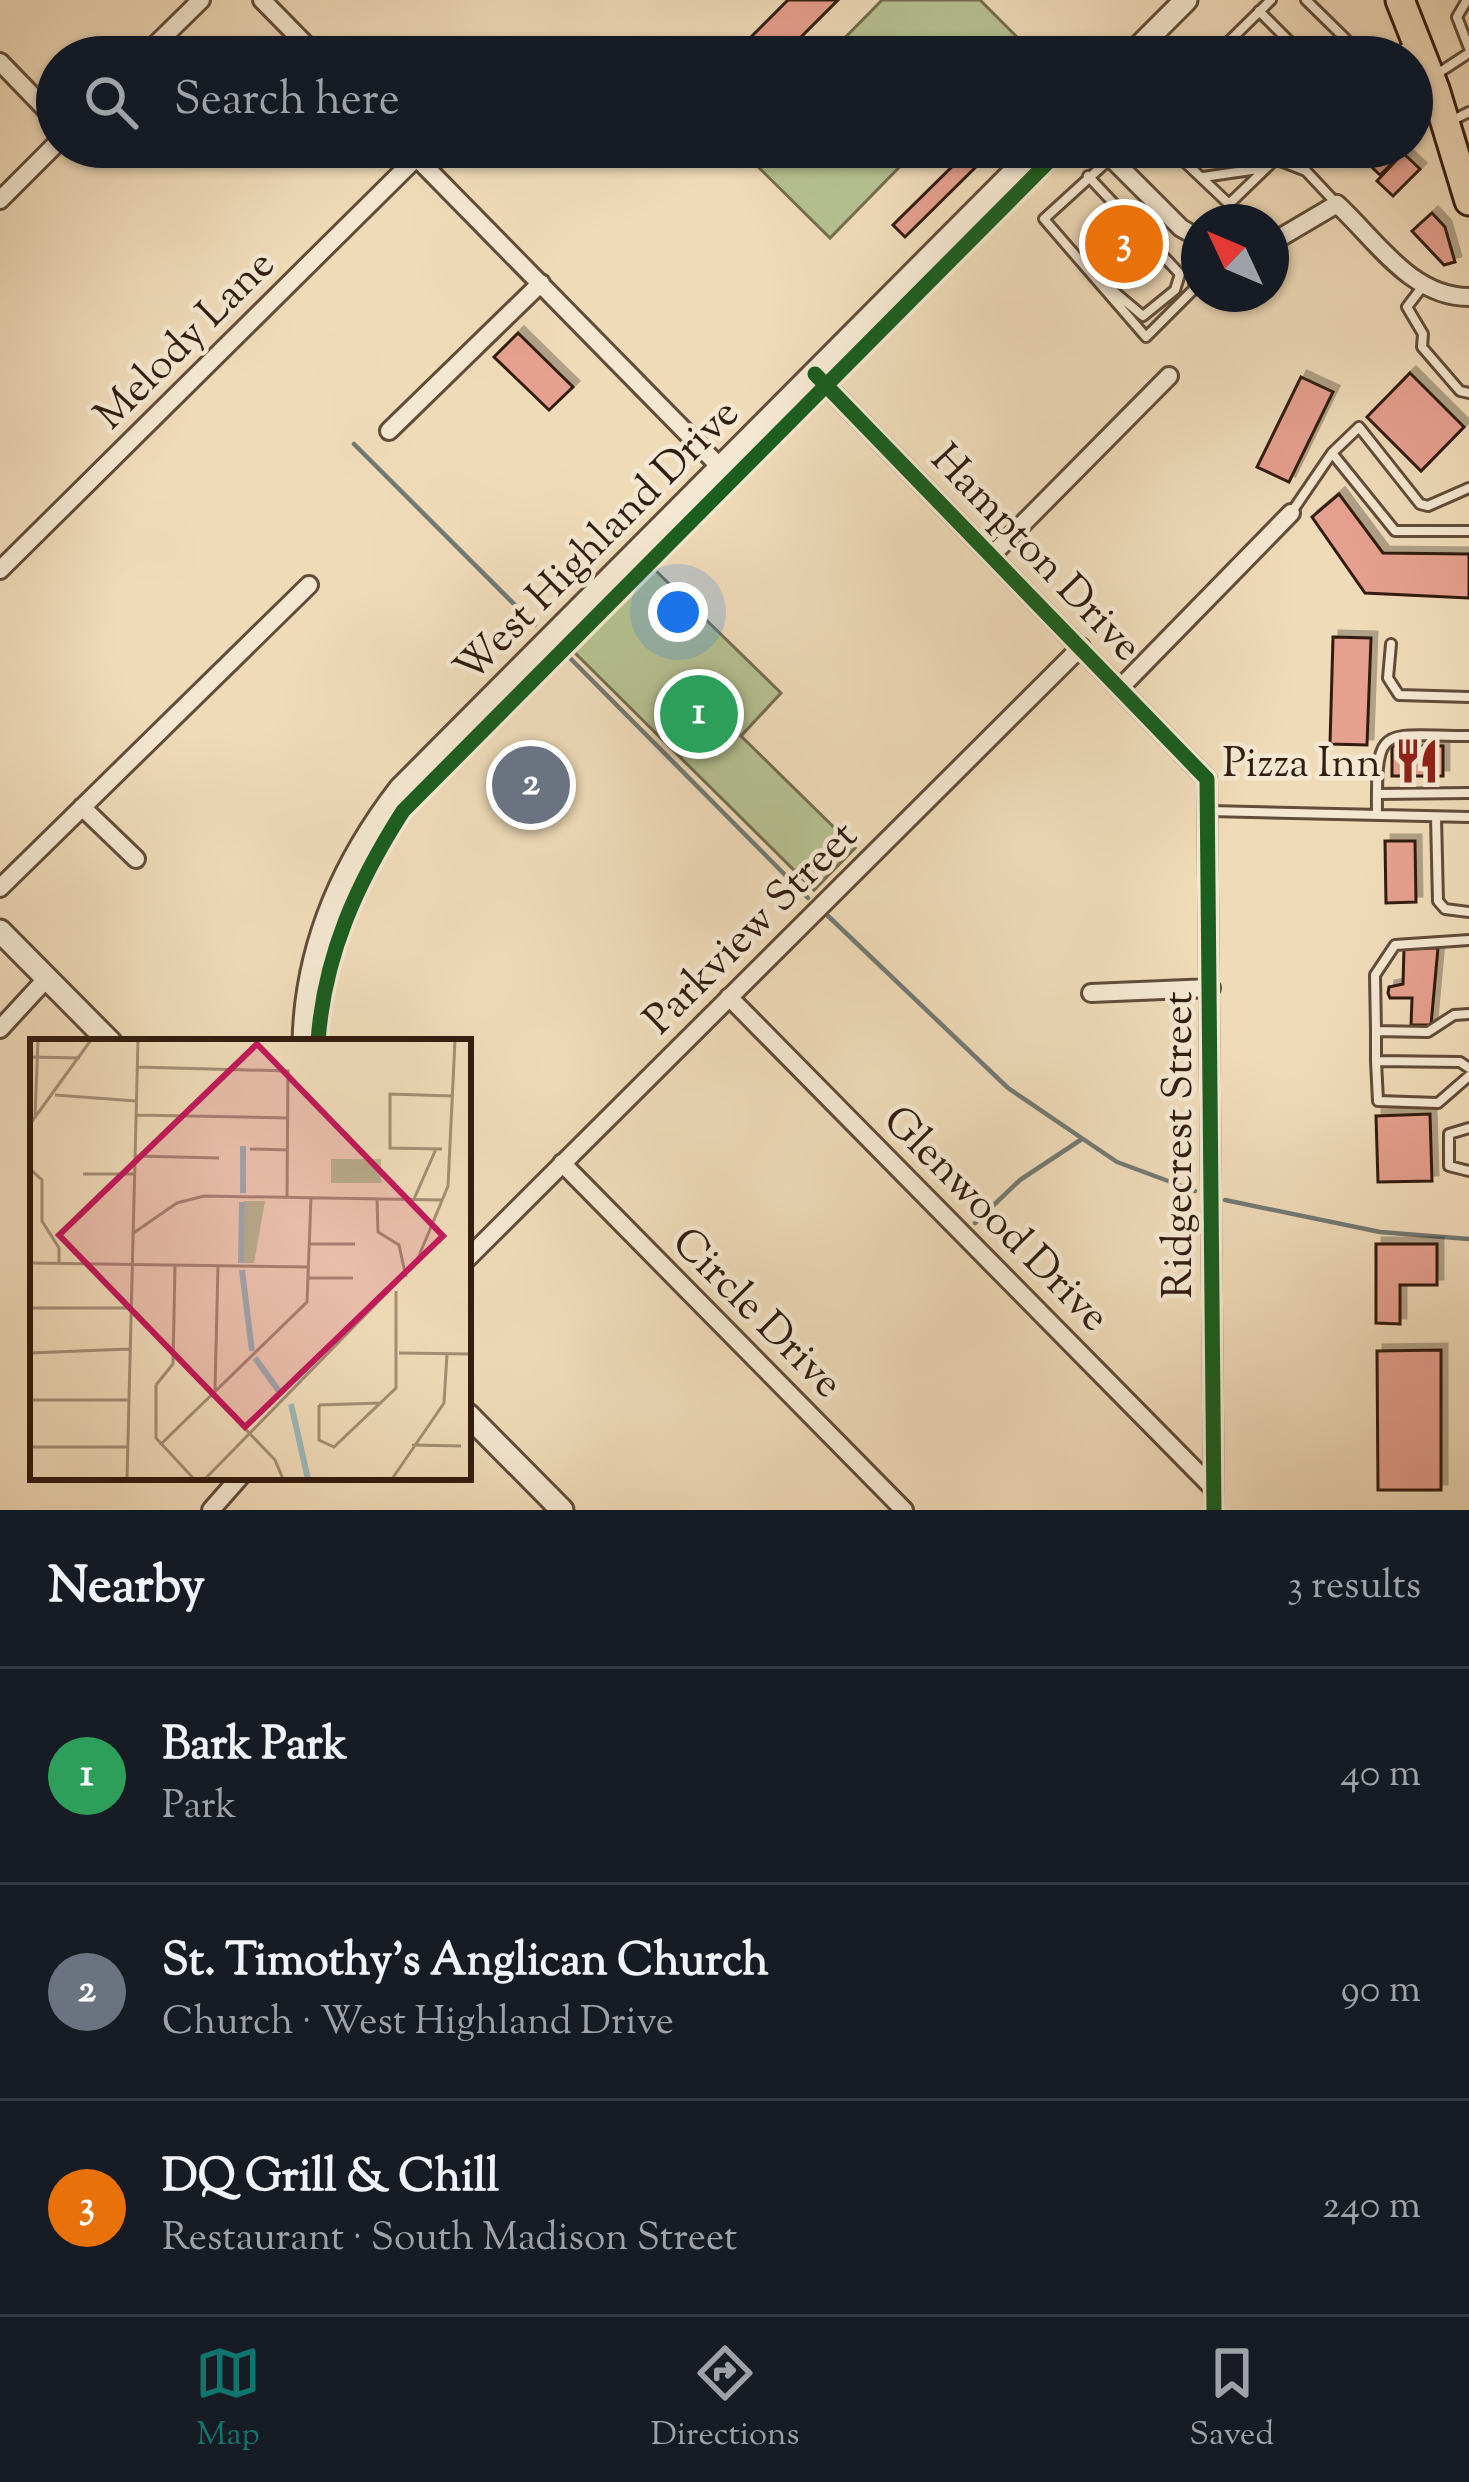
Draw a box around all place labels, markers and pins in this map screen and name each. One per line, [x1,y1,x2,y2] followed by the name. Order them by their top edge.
[1085,199,1163,289] pin: 3
[660,669,738,759] pin: 1
[1222,736,1381,796] place label: Pizza Inn
[1392,736,1442,786] restaurant icon: Pizza Inn
[492,740,570,830] pin: 2

